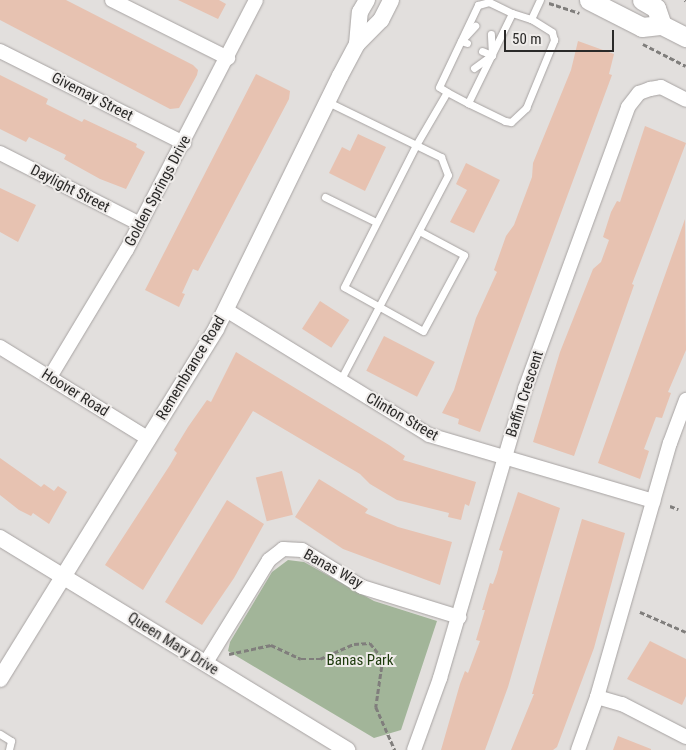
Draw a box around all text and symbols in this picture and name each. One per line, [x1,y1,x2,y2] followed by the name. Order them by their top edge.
[506,20,616,52] scale bar
[512,30,542,48] text: 50 m
[48,69,136,125] street label: Givemay Street
[121,132,195,250] street label: Golden Springs Drive
[27,161,113,217] street label: Daylight Street
[153,313,229,423] street label: Remembrance Road
[503,349,547,439] street label: Baffin Crescent
[38,365,112,421] street label: Hoover Road
[363,389,441,445] street label: Clinton Street
[300,545,366,593] street label: Banas Way
[124,609,222,679] street label: Queen Mary Drive
[327,652,393,670] park label: Banas Park

